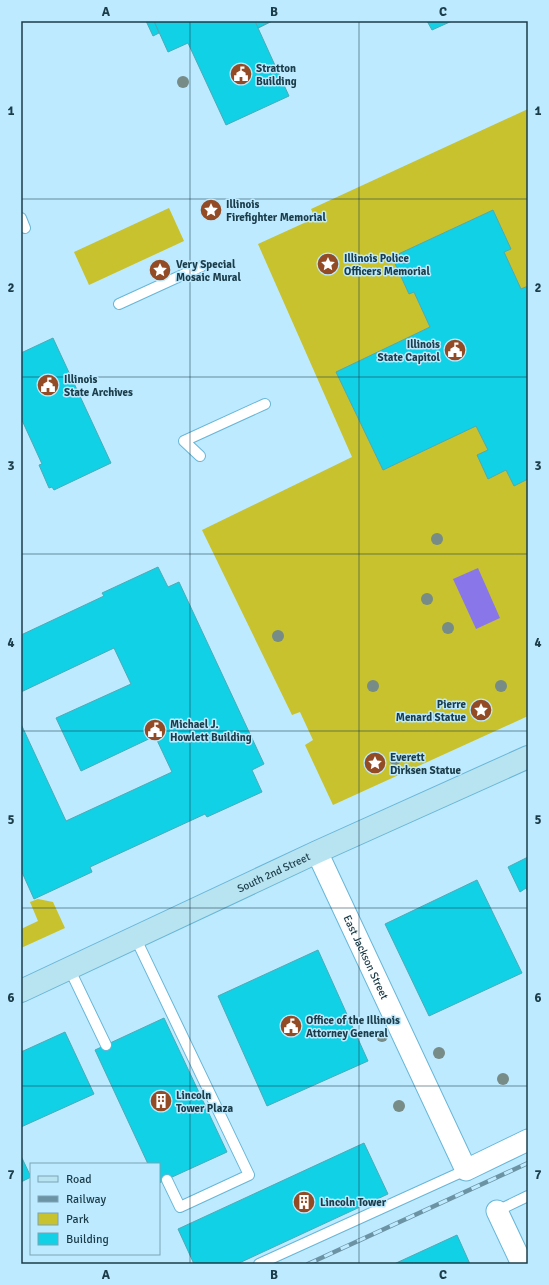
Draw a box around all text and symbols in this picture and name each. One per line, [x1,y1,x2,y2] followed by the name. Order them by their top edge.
[102,4,111,20] text: A
[270,4,278,20] text: B
[439,4,447,20] text: C
[228,61,254,87] public building icon: Stratton Building
[256,62,297,88] place label: Stratton Building
[7,103,15,119] text: 1
[534,103,542,119] text: 1
[198,197,224,223] place icon: Illinois Firefighter Memorial
[226,198,326,224] place label: Illinois Firefighter Memorial
[315,251,341,277] place icon: Illinois Police Officers Memorial
[344,252,430,278] place label: Illinois Police Officers Memorial
[147,257,173,283] place icon: Very Special Mosaic Mural
[176,258,242,284] place label: Very Special Mosaic Mural
[7,280,15,296] text: 2
[534,280,542,296] text: 2
[442,337,468,363] public building icon: Illinois State Capitol
[378,338,441,364] place label: Illinois State Capitol
[35,372,61,398] public building icon: Illinois State Archives
[64,373,133,399] place label: Illinois State Archives
[7,458,15,474] text: 3
[534,458,542,474] text: 3
[7,635,15,651] text: 4
[534,635,542,651] text: 4
[468,697,494,723] place icon: Pierre Menard Statue
[396,698,467,724] place label: Pierre Menard Statue
[142,717,168,743] public building icon: Michael J. Howlett Building
[170,718,252,744] place label: Michael J. Howlett Building
[362,750,388,776] place icon: Everett Dirksen Statue
[390,751,461,777] place label: Everett Dirksen Statue
[7,812,15,828] text: 5
[534,812,542,828] text: 5
[235,850,312,895] street label: South 2nd Street
[341,913,392,1001] street label: East Jackson Street
[7,990,15,1006] text: 6
[534,990,542,1006] text: 6
[278,1013,304,1039] public building icon: Office of the Illinois Attorney General
[306,1014,400,1040] place label: Office of the Illinois Attorney General
[148,1088,174,1114] building icon: Lincoln Tower Plaza
[176,1089,233,1115] place label: Lincoln Tower Plaza
[30,1163,160,1255] legend
[7,1167,15,1183] text: 7
[534,1167,542,1183] text: 7
[66,1172,92,1187] text: Road
[291,1189,317,1215] building icon: Lincoln Tower
[66,1192,106,1207] text: Railway
[320,1196,387,1209] place label: Lincoln Tower
[66,1212,89,1227] text: Park
[66,1232,109,1247] text: Building
[102,1267,111,1283] text: A
[270,1267,278,1283] text: B
[439,1267,447,1283] text: C

